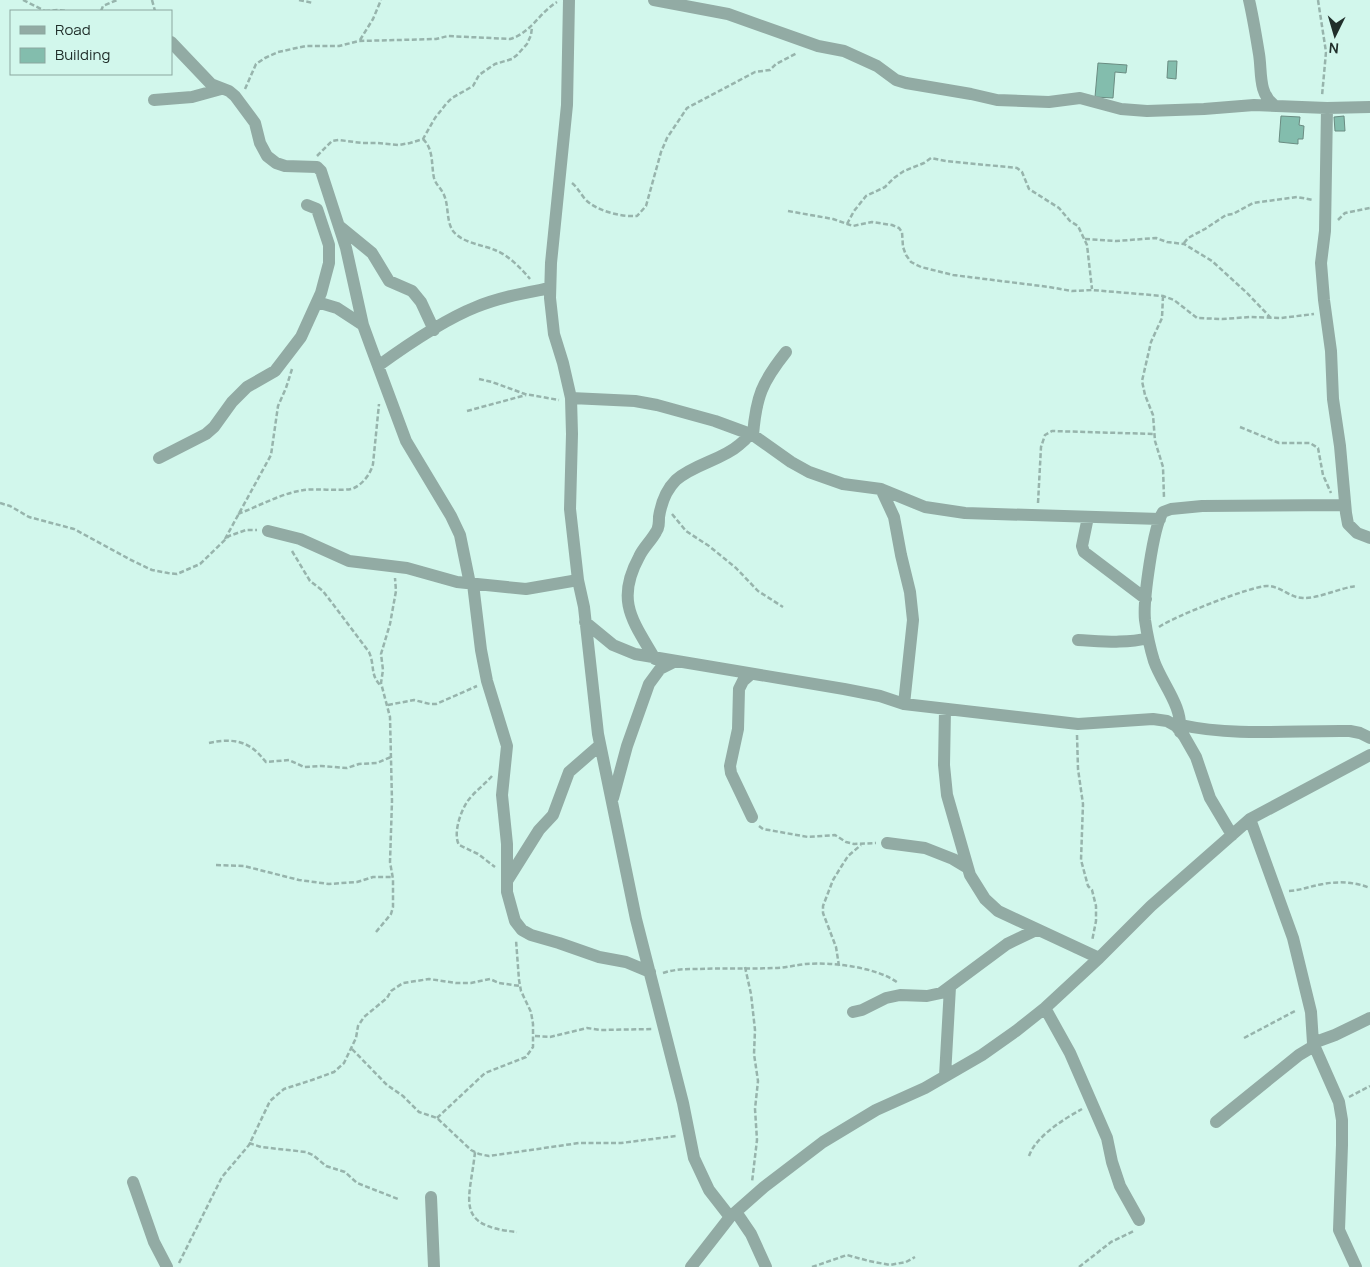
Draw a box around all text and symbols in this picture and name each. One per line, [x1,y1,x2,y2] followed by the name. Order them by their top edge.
[10,10,172,75] legend
[1310,10,1360,60] north arrow
[55,19,91,40] text: Road
[1328,39,1340,58] text: N
[55,44,110,65] text: Building

